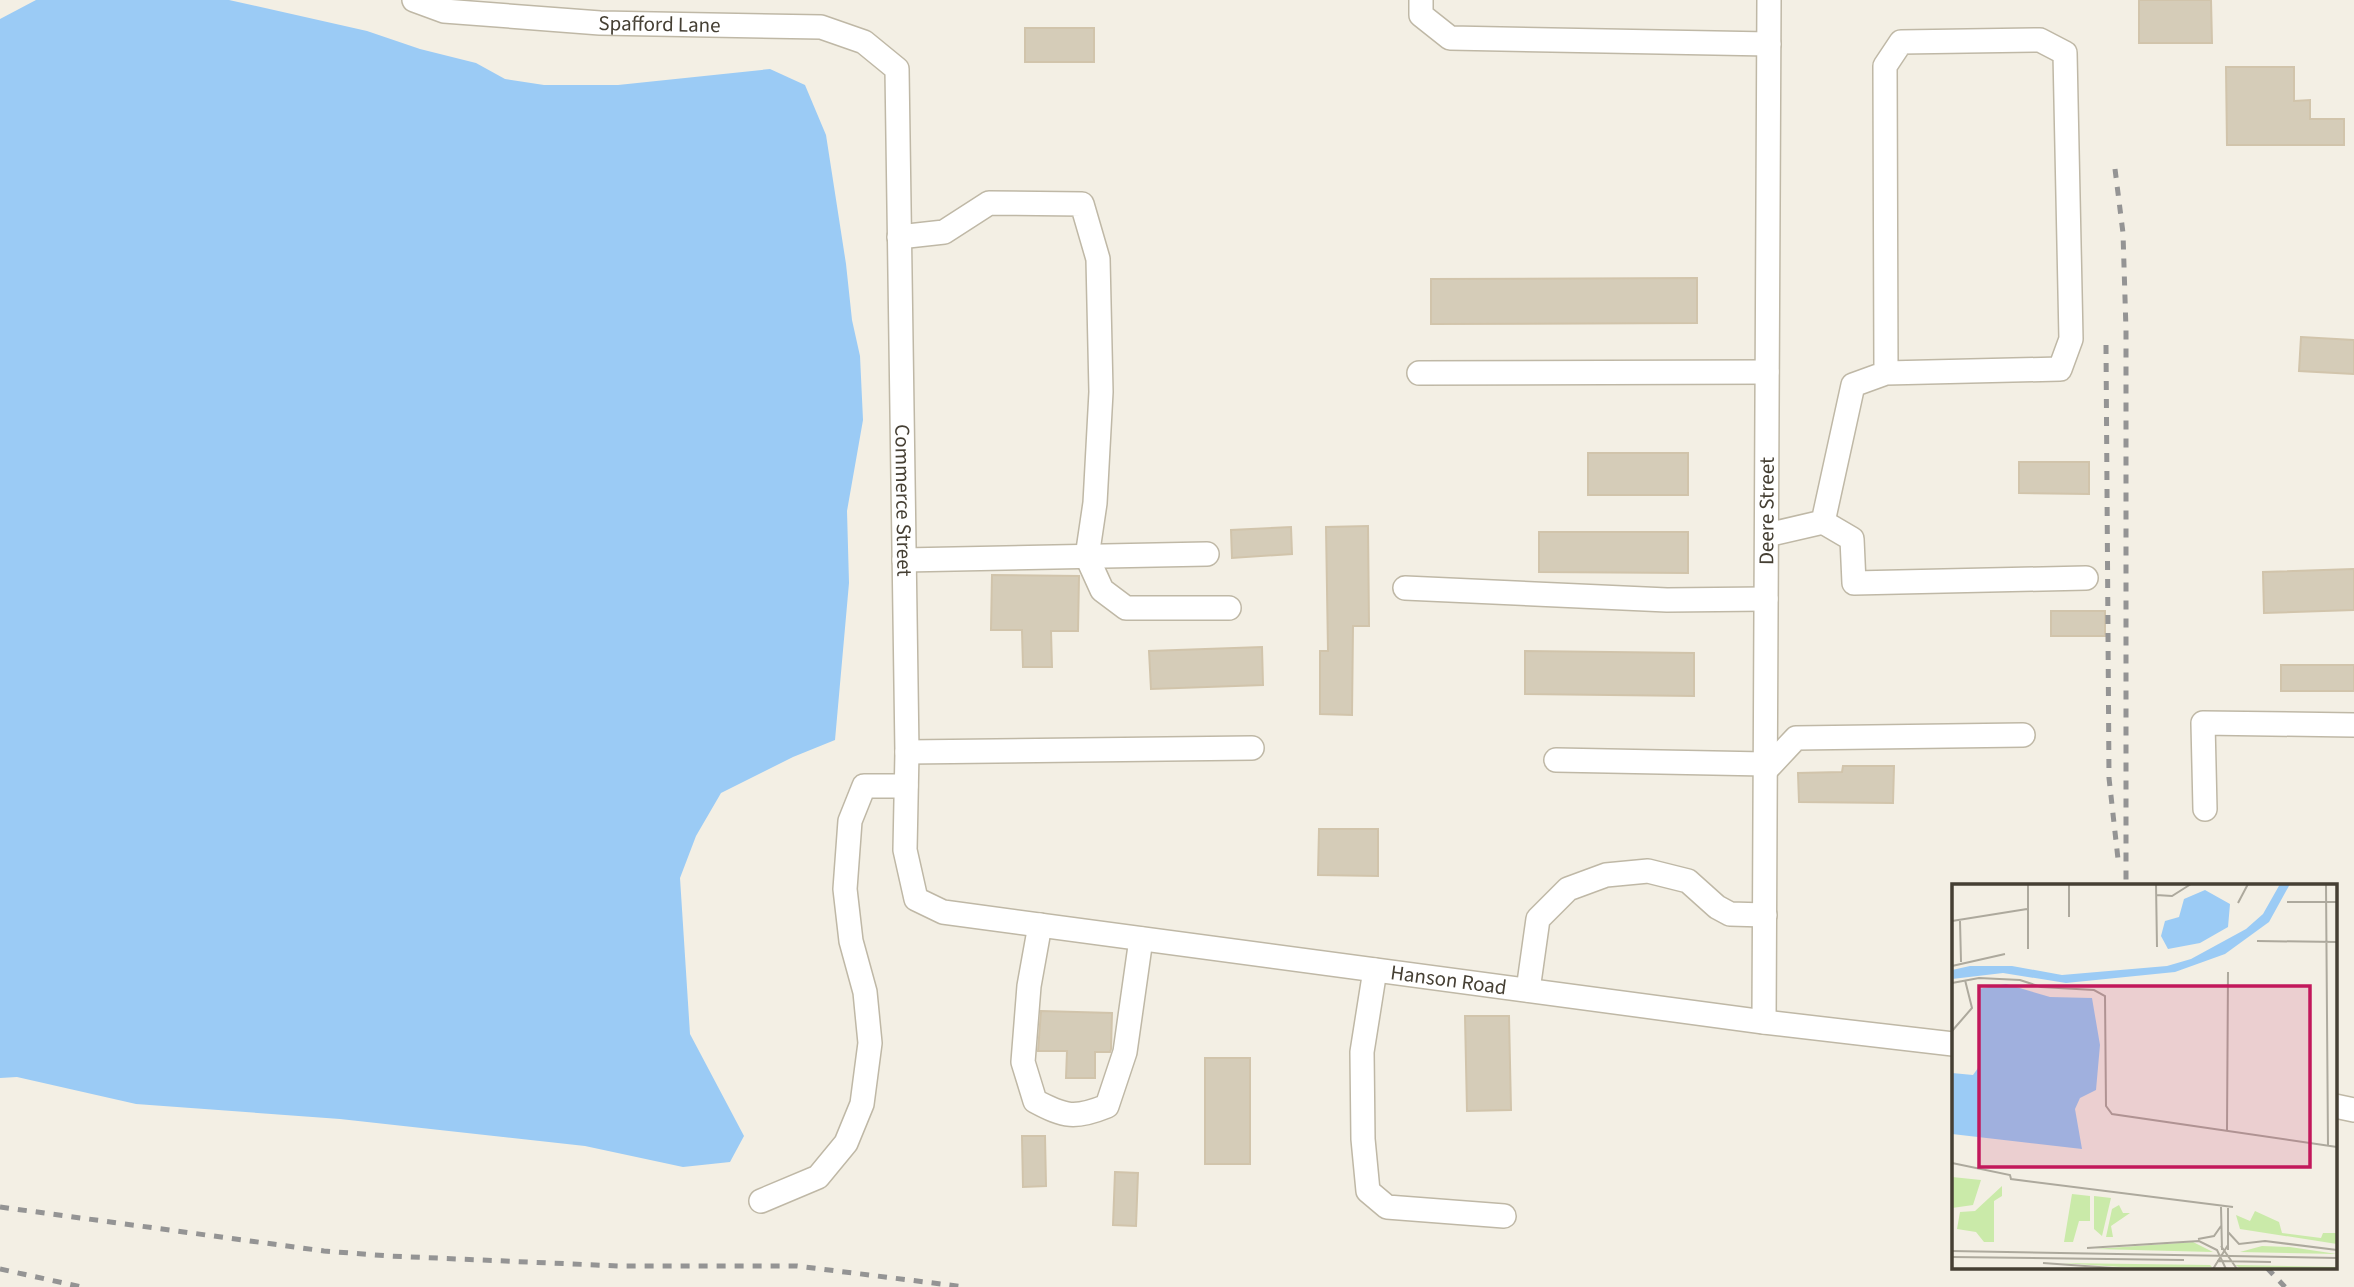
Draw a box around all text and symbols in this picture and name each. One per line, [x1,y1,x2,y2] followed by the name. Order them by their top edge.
[598,8,721,40] street label: Spafford Lane
[887,424,919,577] street label: Commerce Street
[1751,457,1782,565] street label: Deere Street
[1952,884,2336,1270] inset map
[1389,957,1508,1002] street label: Hanson Road

